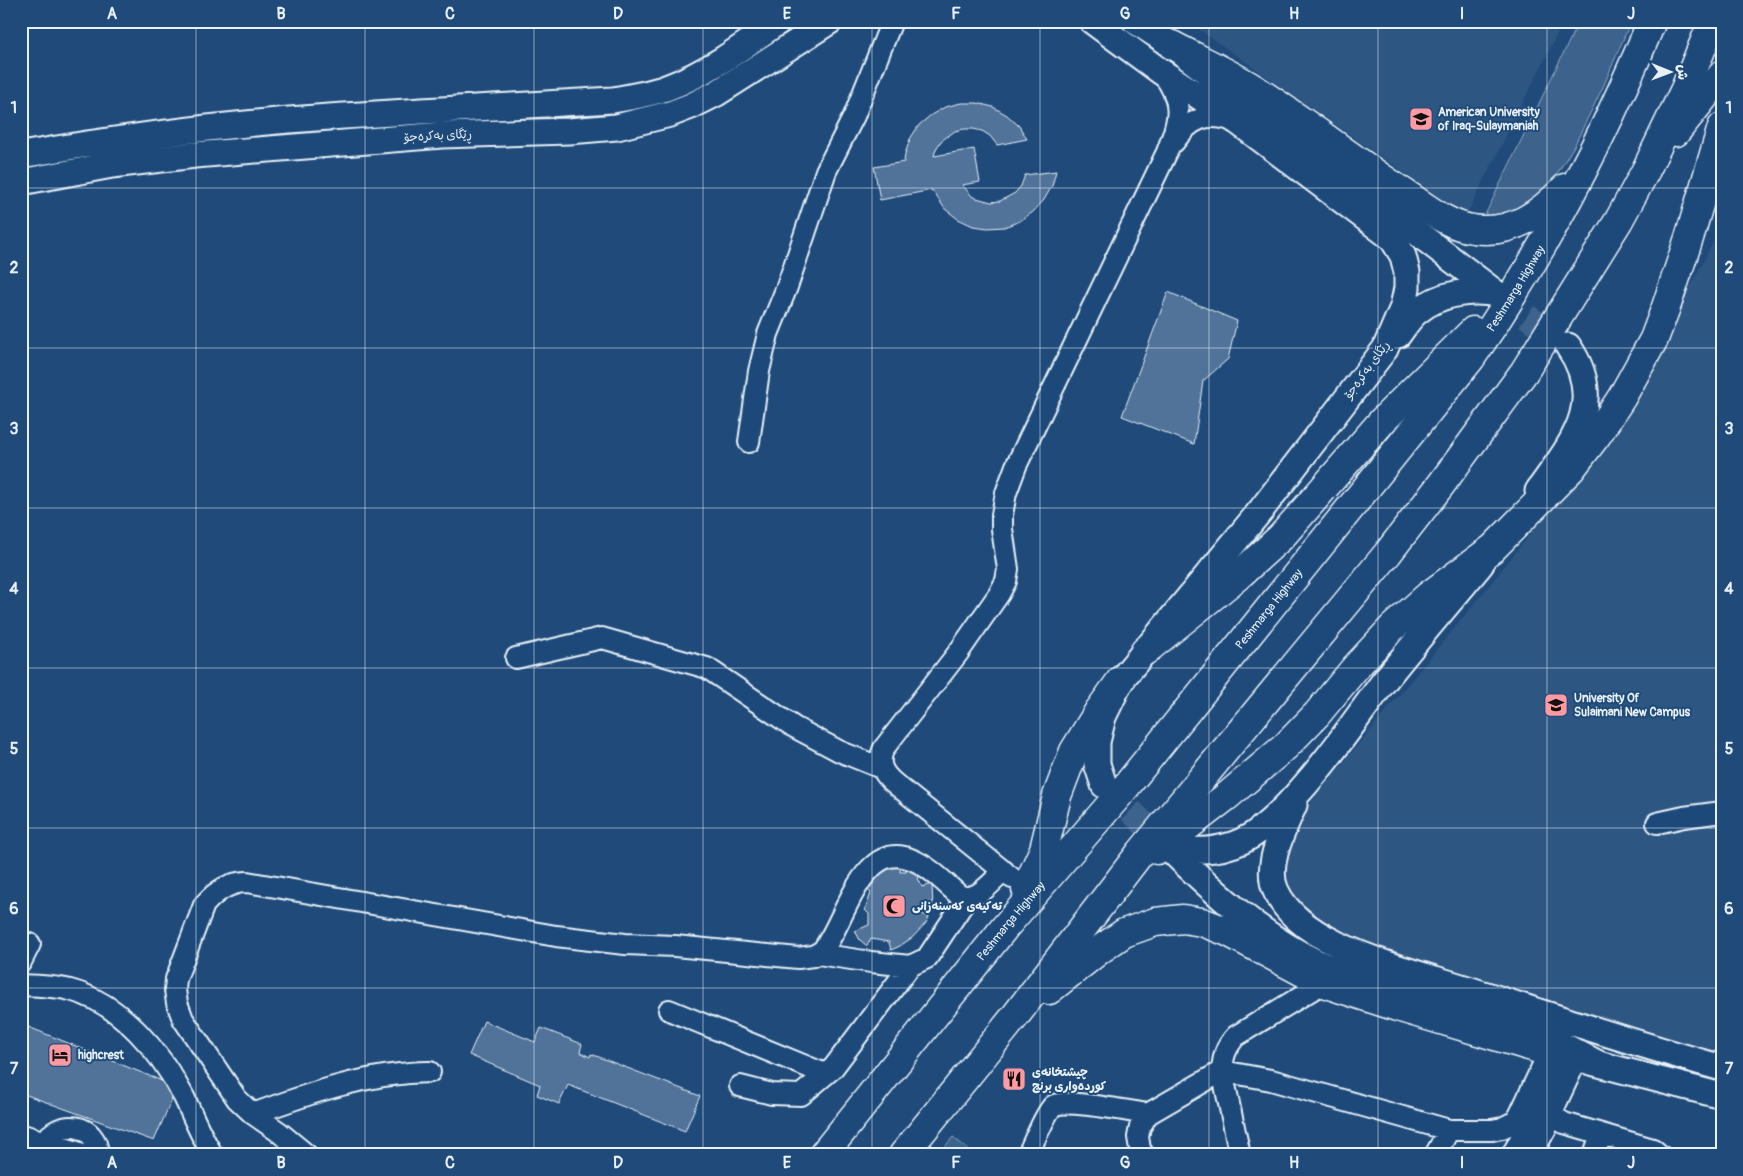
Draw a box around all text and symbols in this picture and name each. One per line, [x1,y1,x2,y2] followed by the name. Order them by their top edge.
[107,4,118,24] text: A
[276,4,286,24] text: B
[445,4,455,24] text: C
[613,4,623,24] text: D
[783,4,792,24] text: E
[951,4,961,24] text: F
[1120,4,1131,24] text: G
[1289,4,1299,24] text: H
[1460,4,1464,24] text: I
[1627,4,1635,24] text: J
[1646,48,1696,98] north arrow
[1674,64,1691,80] text: ش
[11,98,17,118] text: 1
[1726,98,1732,118] text: 1
[1437,105,1540,134] place label: American University of Iraq-Sulaymaniah
[1408,106,1434,132] school or university icon: American University of Iraq-Sulaymaniah
[403,127,472,147] street label: ڕێگای بەکرەجۆ
[1483,243,1548,335] street label: Peshmarga Highway
[10,258,19,278] text: 2
[1725,258,1734,278] text: 2
[1340,338,1395,404] street label: ڕێگای بەکرەجۆ
[10,419,19,439] text: 3
[1725,419,1734,439] text: 3
[1232,566,1306,652] street label: Peshmarga Highway
[9,579,19,599] text: 4
[1724,579,1734,599] text: 4
[1574,691,1691,720] place label: University Of Sulaimani New Campus
[1543,692,1569,718] school or university icon: University Of Sulaimani New Campus
[10,739,19,759] text: 5
[1725,739,1734,759] text: 5
[973,878,1048,964] street label: Peshmarga Highway
[881,893,907,919] mosque icon: تەکیەی کەسنەزانی
[9,899,19,919] text: 6
[912,899,1003,914] place label: تەکیەی کەسنەزانی
[1724,899,1734,919] text: 6
[47,1042,73,1068] hotel icon: highcrest
[78,1048,125,1063] place label: highcrest
[10,1059,19,1079] text: 7
[1725,1059,1734,1079] text: 7
[1032,1065,1107,1094] place label: چيشتخانەی کوردەواری برنج
[1001,1066,1027,1092] restaurant icon: چيشتخانەی کوردەواری برنج
[107,1153,118,1173] text: A
[276,1153,286,1173] text: B
[445,1153,455,1173] text: C
[613,1153,623,1173] text: D
[783,1153,792,1173] text: E
[951,1153,961,1173] text: F
[1120,1153,1131,1173] text: G
[1289,1153,1299,1173] text: H
[1460,1153,1464,1173] text: I
[1627,1153,1635,1173] text: J

